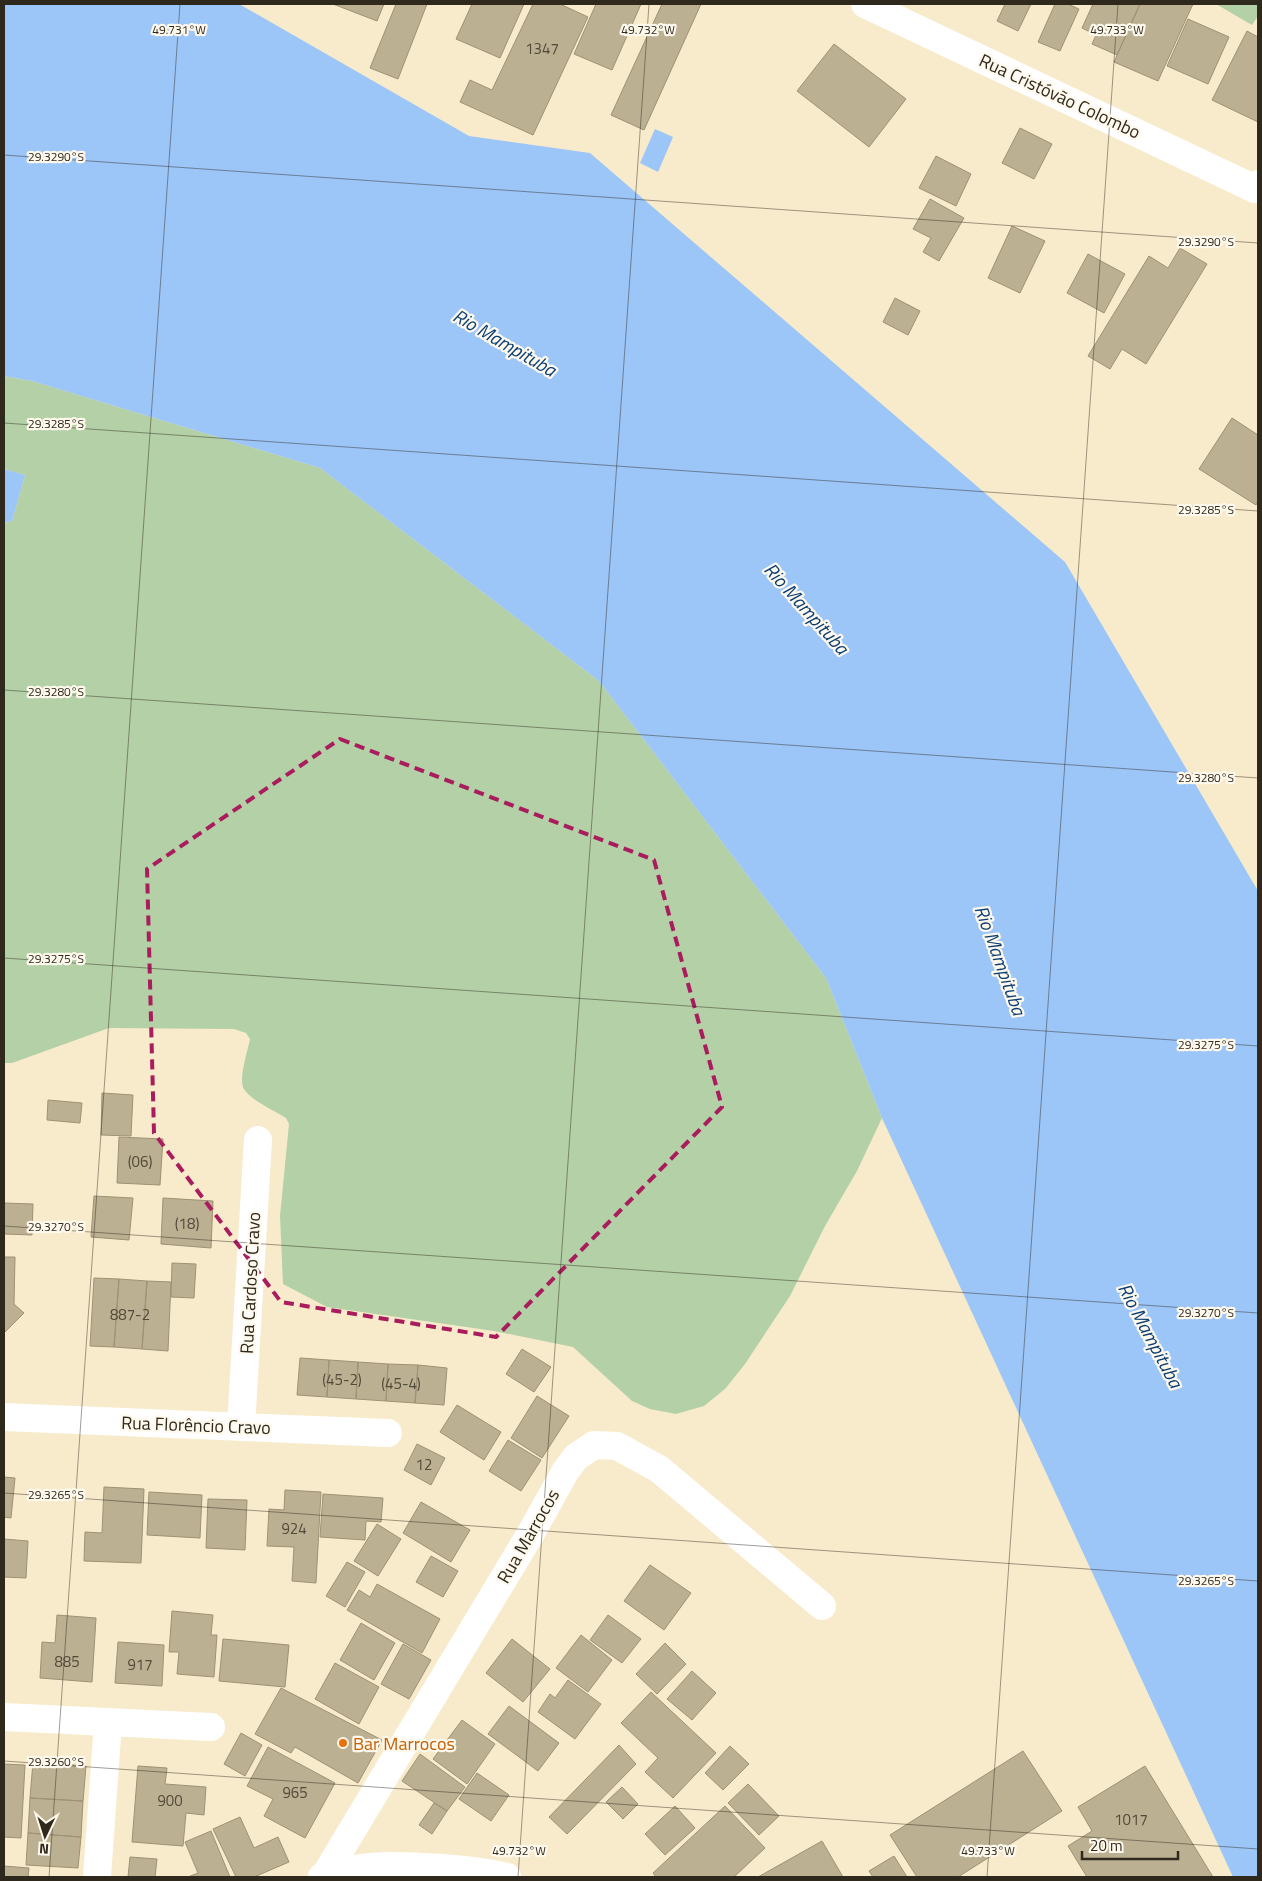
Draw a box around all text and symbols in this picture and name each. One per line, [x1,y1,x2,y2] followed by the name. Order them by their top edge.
[152,20,206,39] text: 49.731°W
[621,20,675,39] text: 49.732°W
[1090,20,1144,39] text: 49.733°W
[525,37,559,60] house number: 1347
[975,47,1145,145] street label: Rua Cristóvão Colombo
[28,147,84,166] text: 29.3290°S
[1178,232,1234,251] text: 29.3290°S
[448,301,563,384] water label: Rio Mampituba
[28,414,84,433] text: 29.3285°S
[1178,500,1234,519] text: 29.3285°S
[758,556,857,662] water label: Rio Mampituba
[28,682,84,701] text: 29.3280°S
[1178,768,1234,787] text: 29.3280°S
[968,901,1035,1020] water label: Rio Mampituba
[28,949,84,968] text: 29.3275°S
[1178,1035,1234,1054] text: 29.3275°S
[128,1150,152,1173] house number: (06)
[233,1211,267,1355] street label: Rua Cardoso Cravo
[175,1212,199,1235] house number: (18)
[28,1217,84,1236] text: 29.3270°S
[1111,1277,1192,1394] water label: Rio Mampituba
[110,1303,150,1326] house number: 887-2
[1178,1303,1234,1322] text: 29.3270°S
[322,1368,362,1391] house number: (45-2)
[381,1372,421,1395] house number: (45-4)
[121,1409,271,1441] street label: Rua Florêncio Cravo
[416,1453,432,1476] house number: 12
[490,1484,566,1588] street label: Rua Marrocos
[28,1485,84,1504] text: 29.3265°S
[281,1517,307,1540] house number: 924
[1178,1571,1234,1590] text: 29.3265°S
[54,1650,80,1673] house number: 885
[127,1653,153,1676] house number: 917
[353,1730,455,1757] place label: Bar Marrocos
[337,1737,349,1749] marker: Bar Marrocos
[28,1752,84,1771] text: 29.3260°S
[282,1781,308,1804] house number: 965
[157,1789,183,1812] house number: 900
[1114,1808,1148,1831] house number: 1017
[20,1811,70,1861] north arrow
[1082,1828,1178,1860] scale bar
[1090,1834,1123,1857] text: 20 m
[38,1839,50,1860] text: N
[492,1841,546,1860] text: 49.732°W
[961,1841,1015,1860] text: 49.733°W

